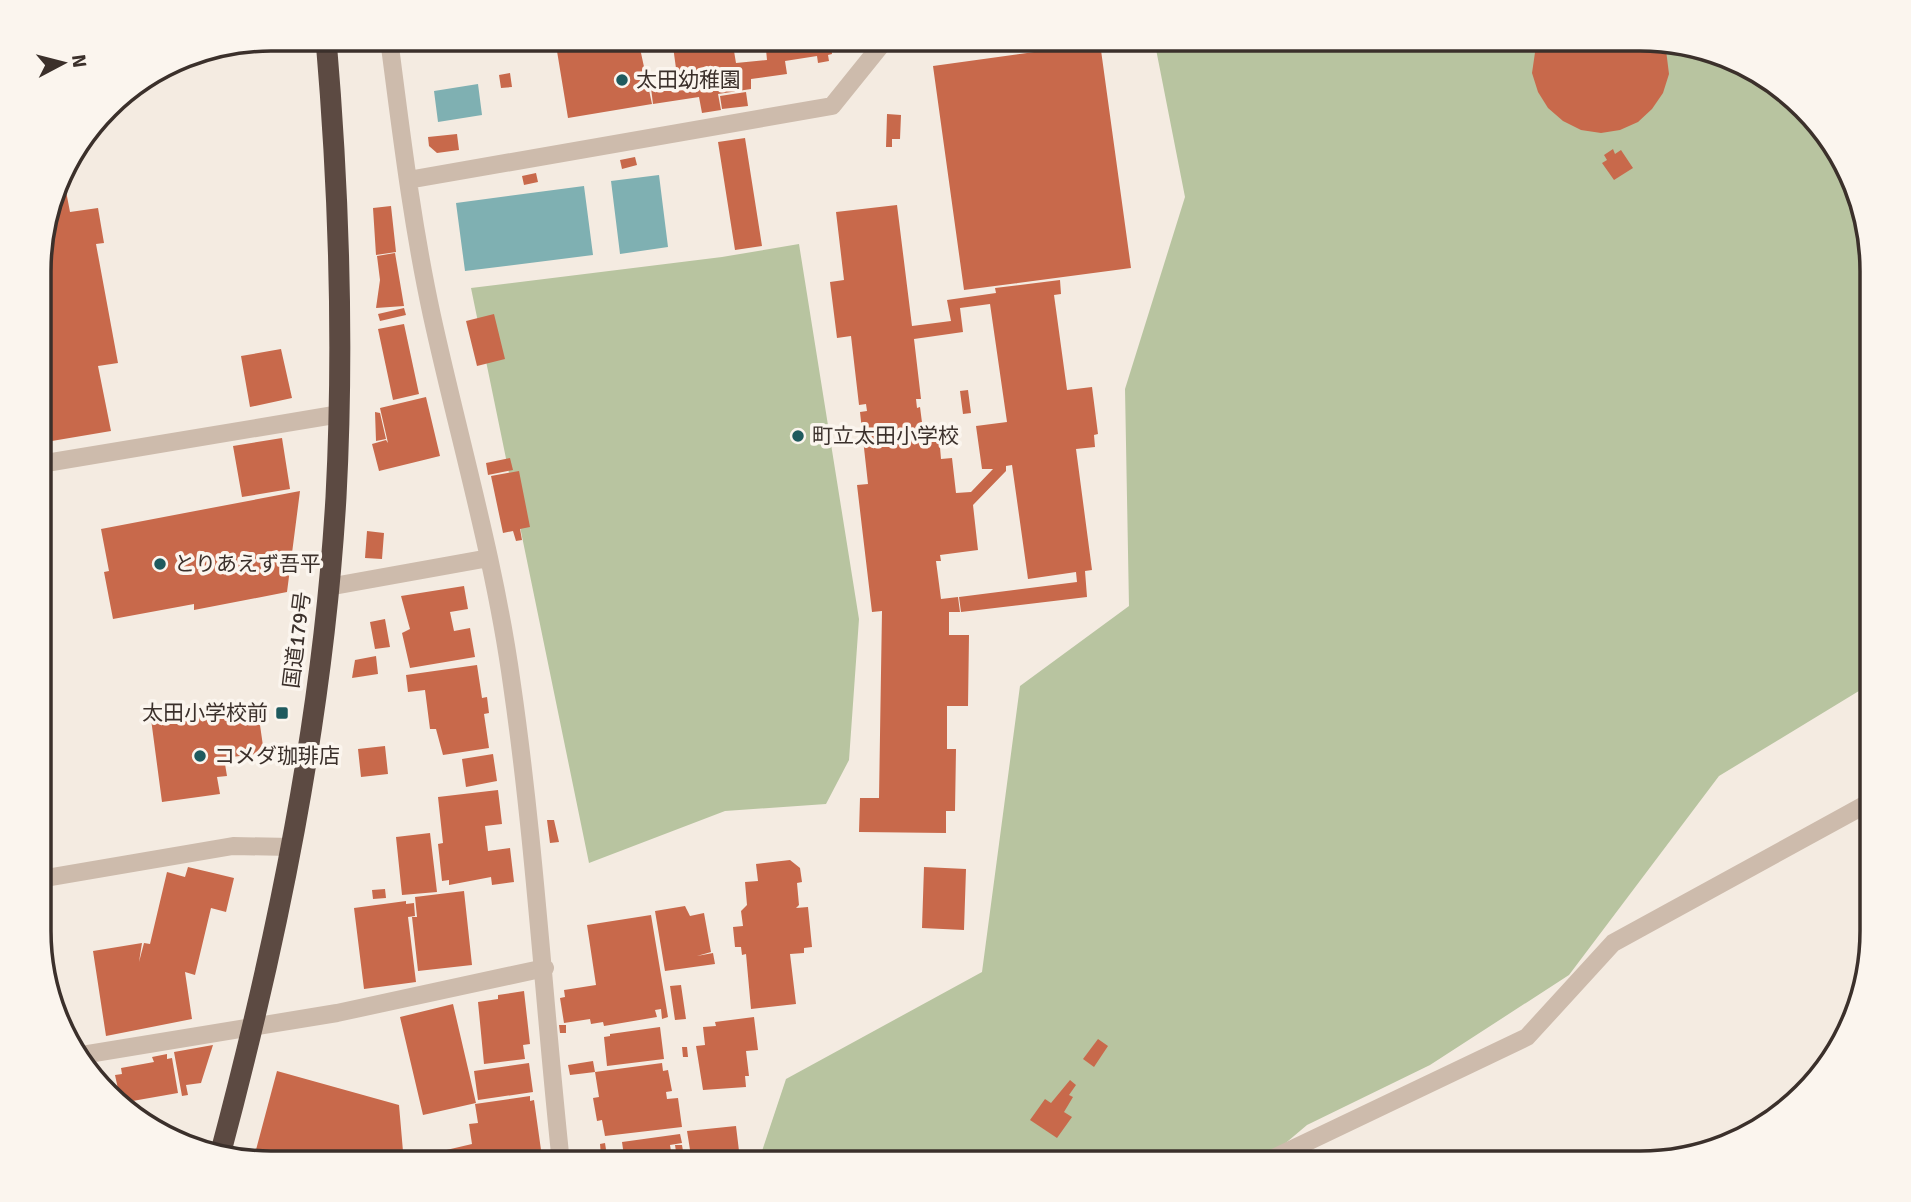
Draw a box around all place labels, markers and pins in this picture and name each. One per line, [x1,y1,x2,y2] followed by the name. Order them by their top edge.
[636,67,741,93] place label: 太田幼稚園
[614,72,630,88] marker: 太田幼稚園
[812,423,959,449] place label: 町立太田小学校
[790,428,806,444] marker: 町立太田小学校
[174,551,321,577] place label: とりあえず吾平
[152,556,168,572] marker: とりあえず吾平
[142,700,268,726] place label: 太田小学校前
[274,705,290,721] marker: 太田小学校前
[214,743,340,769] place label: コメダ珈琲店
[192,748,208,764] marker: コメダ珈琲店

